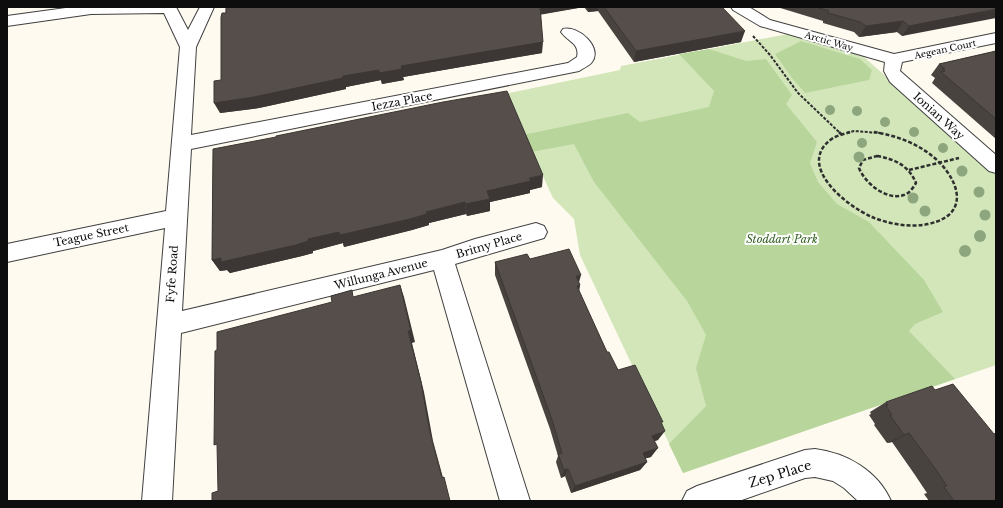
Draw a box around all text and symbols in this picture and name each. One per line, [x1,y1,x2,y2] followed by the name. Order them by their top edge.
[803,29,855,53] street label: Arctic Way
[912,37,978,61] street label: Aegean Court
[371,88,433,114] street label: Iezza Place
[911,89,967,143] street label: Ionian Way
[52,220,131,250] street label: Teague Street
[454,229,524,261] street label: Britny Place
[746,232,818,246] park label: Stoddart Park
[163,244,181,303] street label: Fyfe Road
[332,256,429,293] street label: Willunga Avenue
[747,456,813,492] street label: Zep Place

